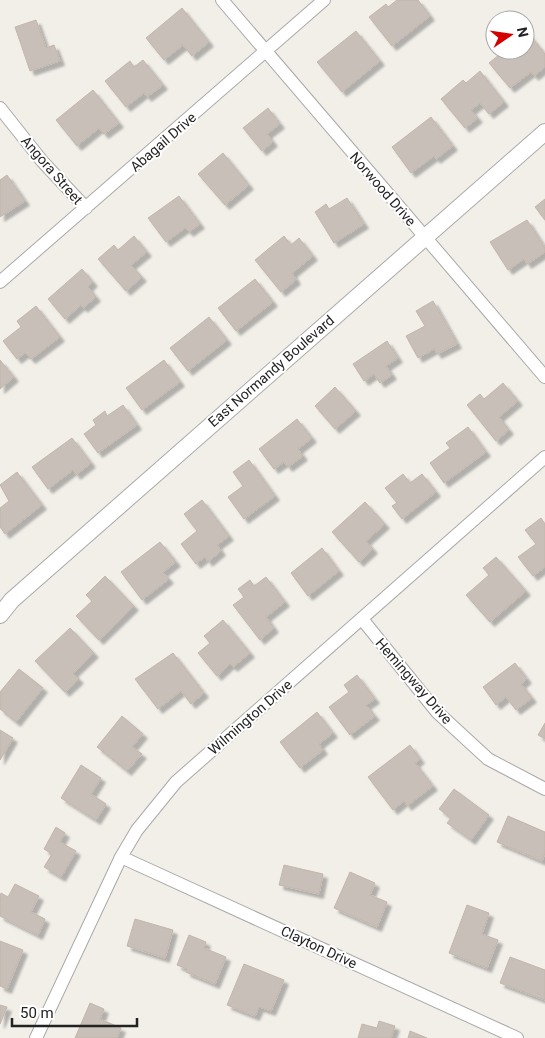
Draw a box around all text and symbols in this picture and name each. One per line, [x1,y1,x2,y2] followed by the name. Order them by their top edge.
[485,10,535,60] north arrow
[514,25,532,39] text: N
[127,109,199,175] street label: Abagail Drive
[18,133,86,208] street label: Angora Street
[347,149,419,229] street label: Norwood Drive
[205,312,337,430] street label: East Normandy Boulevard
[372,635,456,727] street label: Hemingway Drive
[205,676,295,758] street label: Wilmington Drive
[279,922,359,972] street label: Clayton Drive
[12,996,138,1028] scale bar
[20,1004,54,1022] text: 50 m

